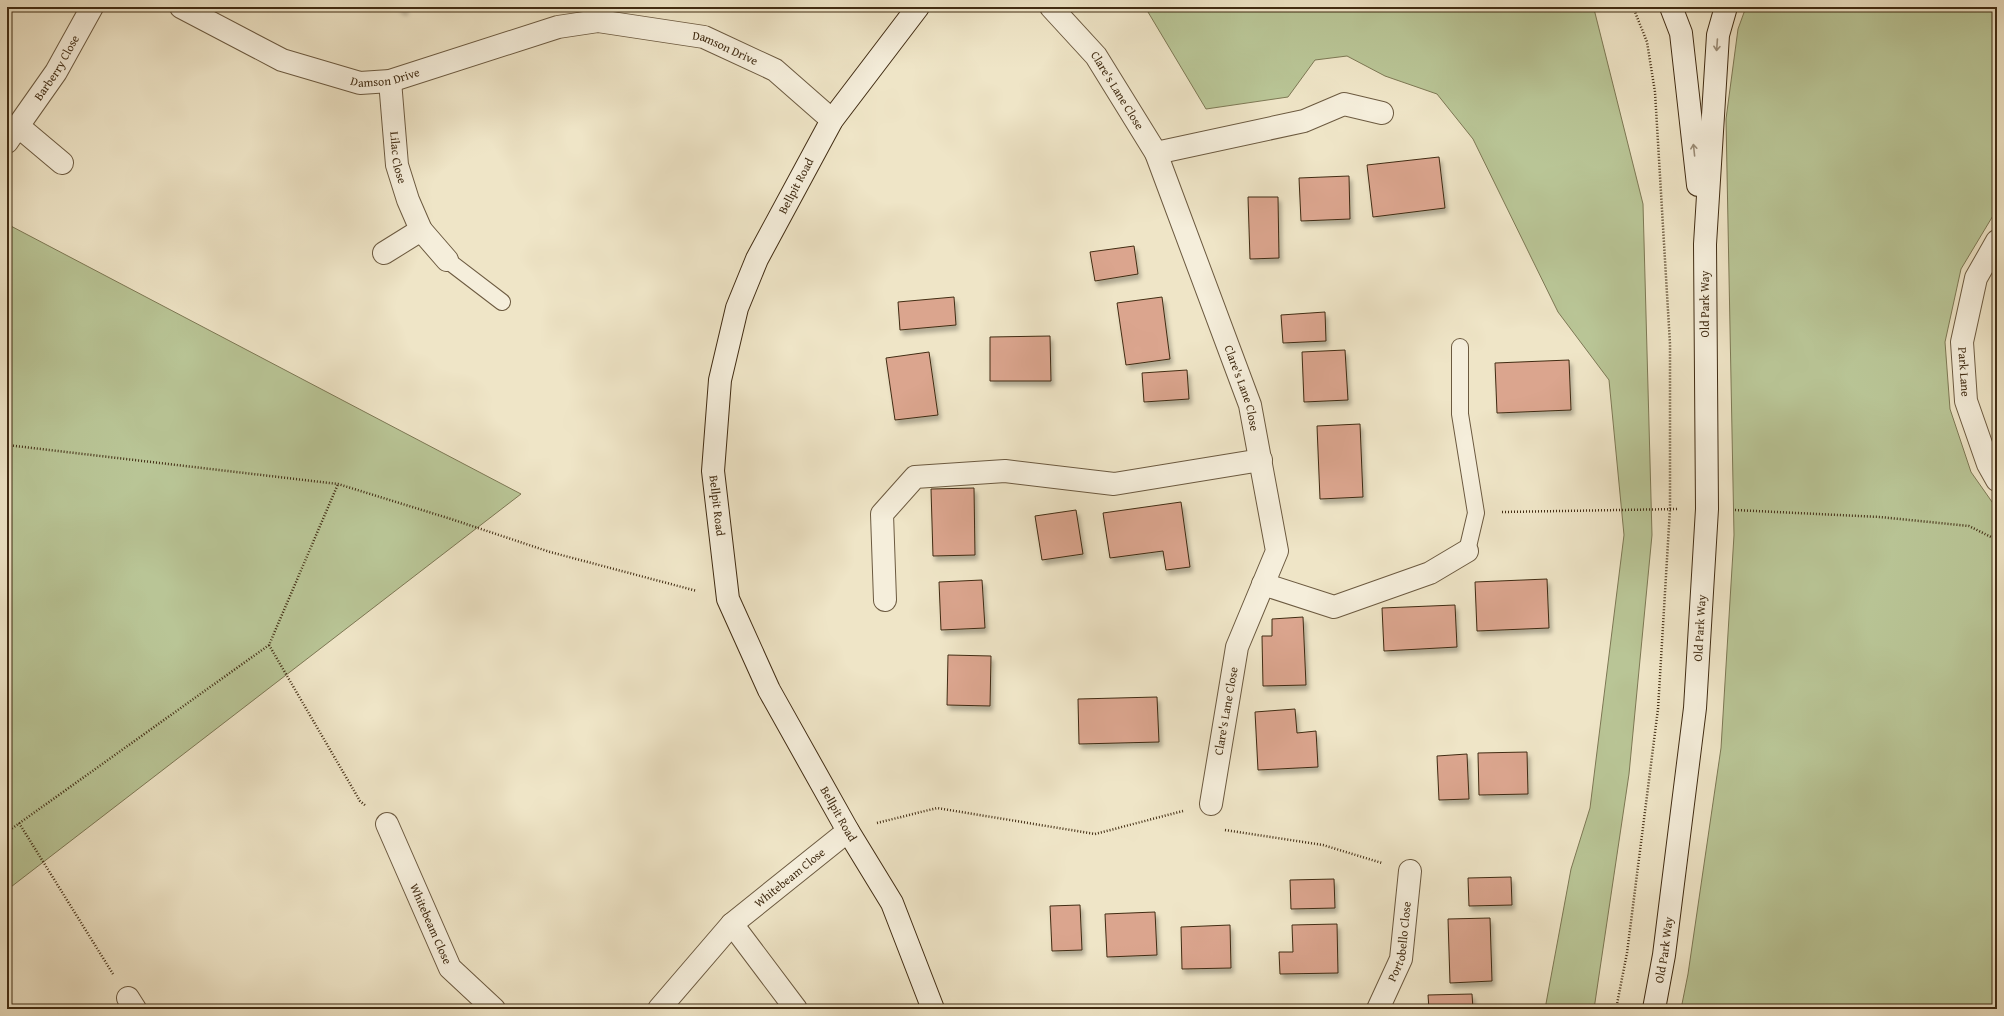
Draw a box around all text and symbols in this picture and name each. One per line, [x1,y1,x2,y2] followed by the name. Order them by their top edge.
[691,26,761,69] street label: Damson Drive
[30,31,83,104] street label: Barberry Close
[1714,38,1721,51] one-way arrow
[1087,47,1149,133] street label: Clare's Lane Close
[349,63,422,91] street label: Damson Drive
[386,131,411,186] street label: Lilac Close
[1691,144,1698,157] one-way arrow
[774,154,818,217] street label: Bellpit Road
[1696,271,1713,337] street label: Old Park Way
[1220,343,1264,433] street label: Clare's Lane Close
[1954,346,1975,398] street label: Park Lane
[706,474,730,538] street label: Bellpit Road
[1689,594,1710,662] street label: Old Park Way
[1209,665,1242,756] street label: Clare's Lane Close
[817,783,862,845] street label: Bellpit Road
[750,843,829,911] street label: Whitebeam Close
[406,881,456,967] street label: Whitebeam Close
[1383,900,1415,984] street label: Portobello Close
[1650,916,1677,984] street label: Old Park Way

